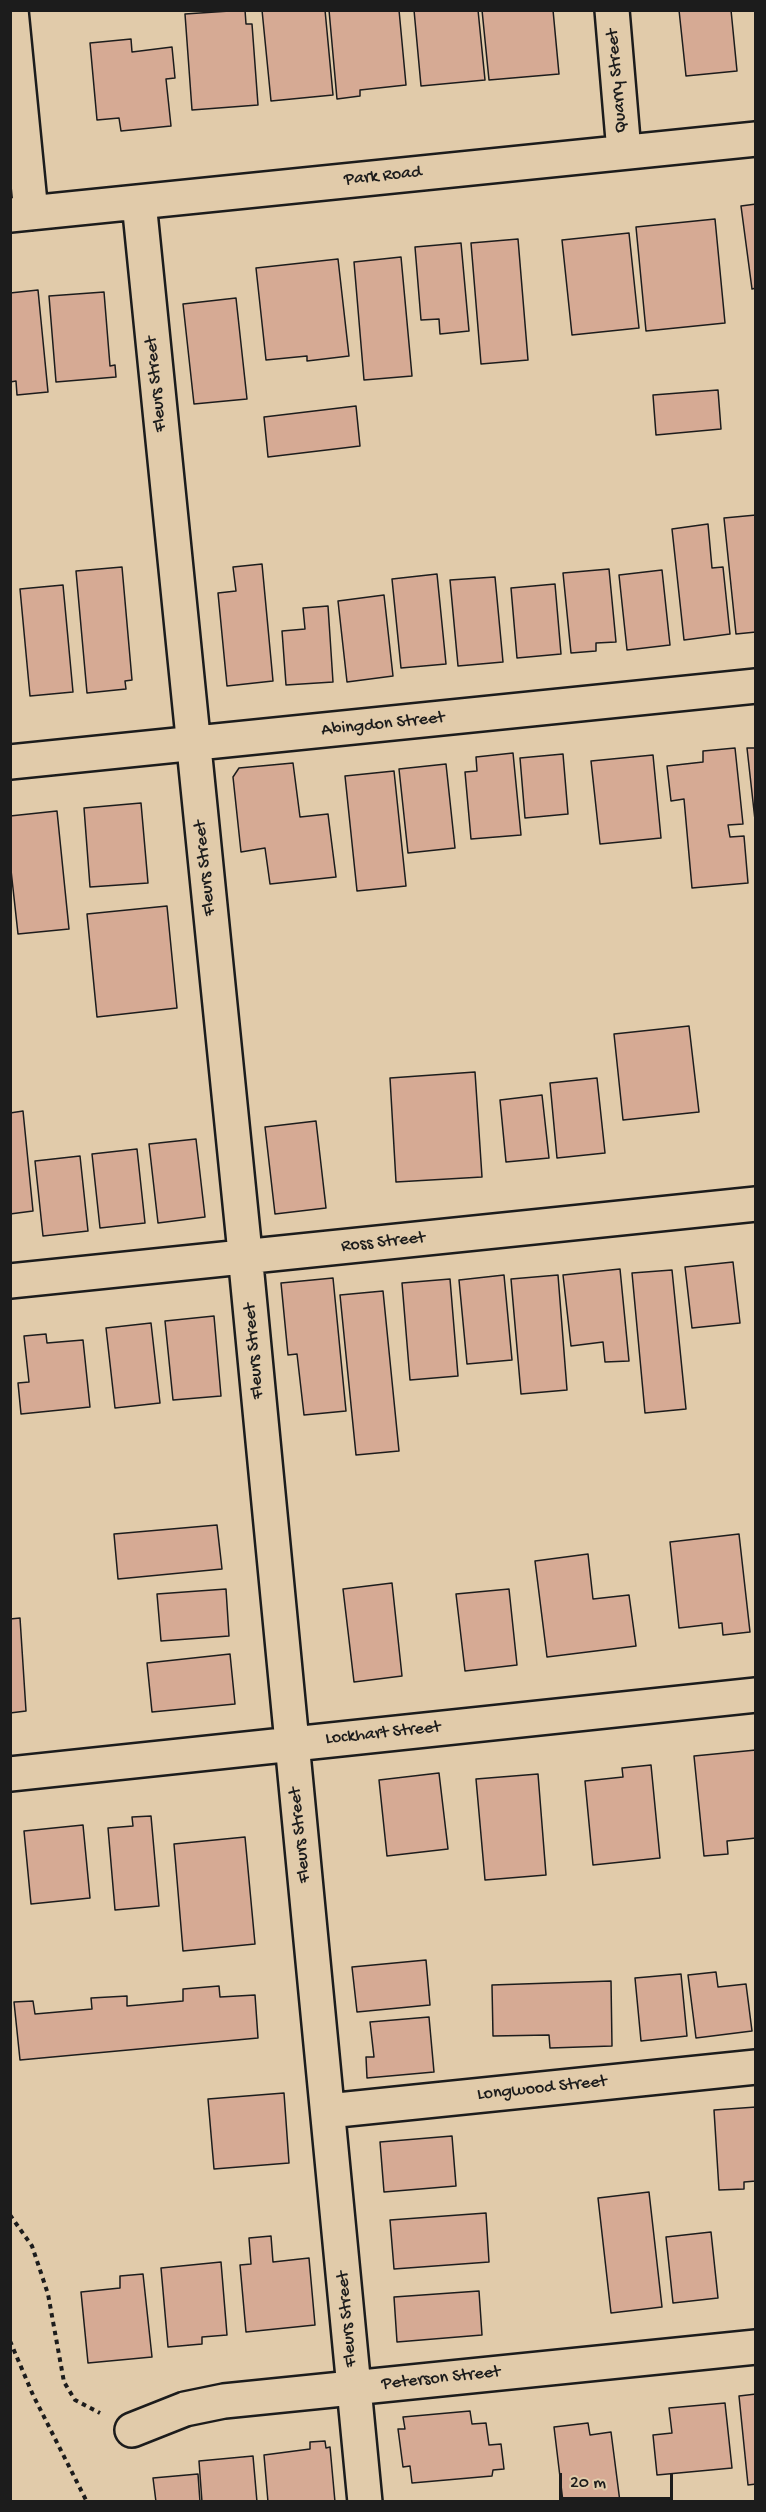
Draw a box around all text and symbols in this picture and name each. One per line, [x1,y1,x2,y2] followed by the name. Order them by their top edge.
[603,28,633,134] street label: Quarry Street
[343,162,423,192] street label: Park Road
[141,335,173,433] street label: Fleurs Street
[320,708,446,742] street label: Abingdon Street
[190,819,222,917] street label: Fleurs Street
[340,1228,426,1258] street label: Ross Street
[240,1302,270,1400] street label: Fleurs Street
[324,1717,442,1751] street label: Lockhart Street
[285,1786,317,1884] street label: Fleurs Street
[476,2071,608,2107] street label: Longwood Street
[333,2270,363,2368] street label: Fleurs Street
[381,2362,501,2396] street label: Peterson Street
[562,2461,676,2499] scale bar
[570,2473,606,2494] text: 20 m

